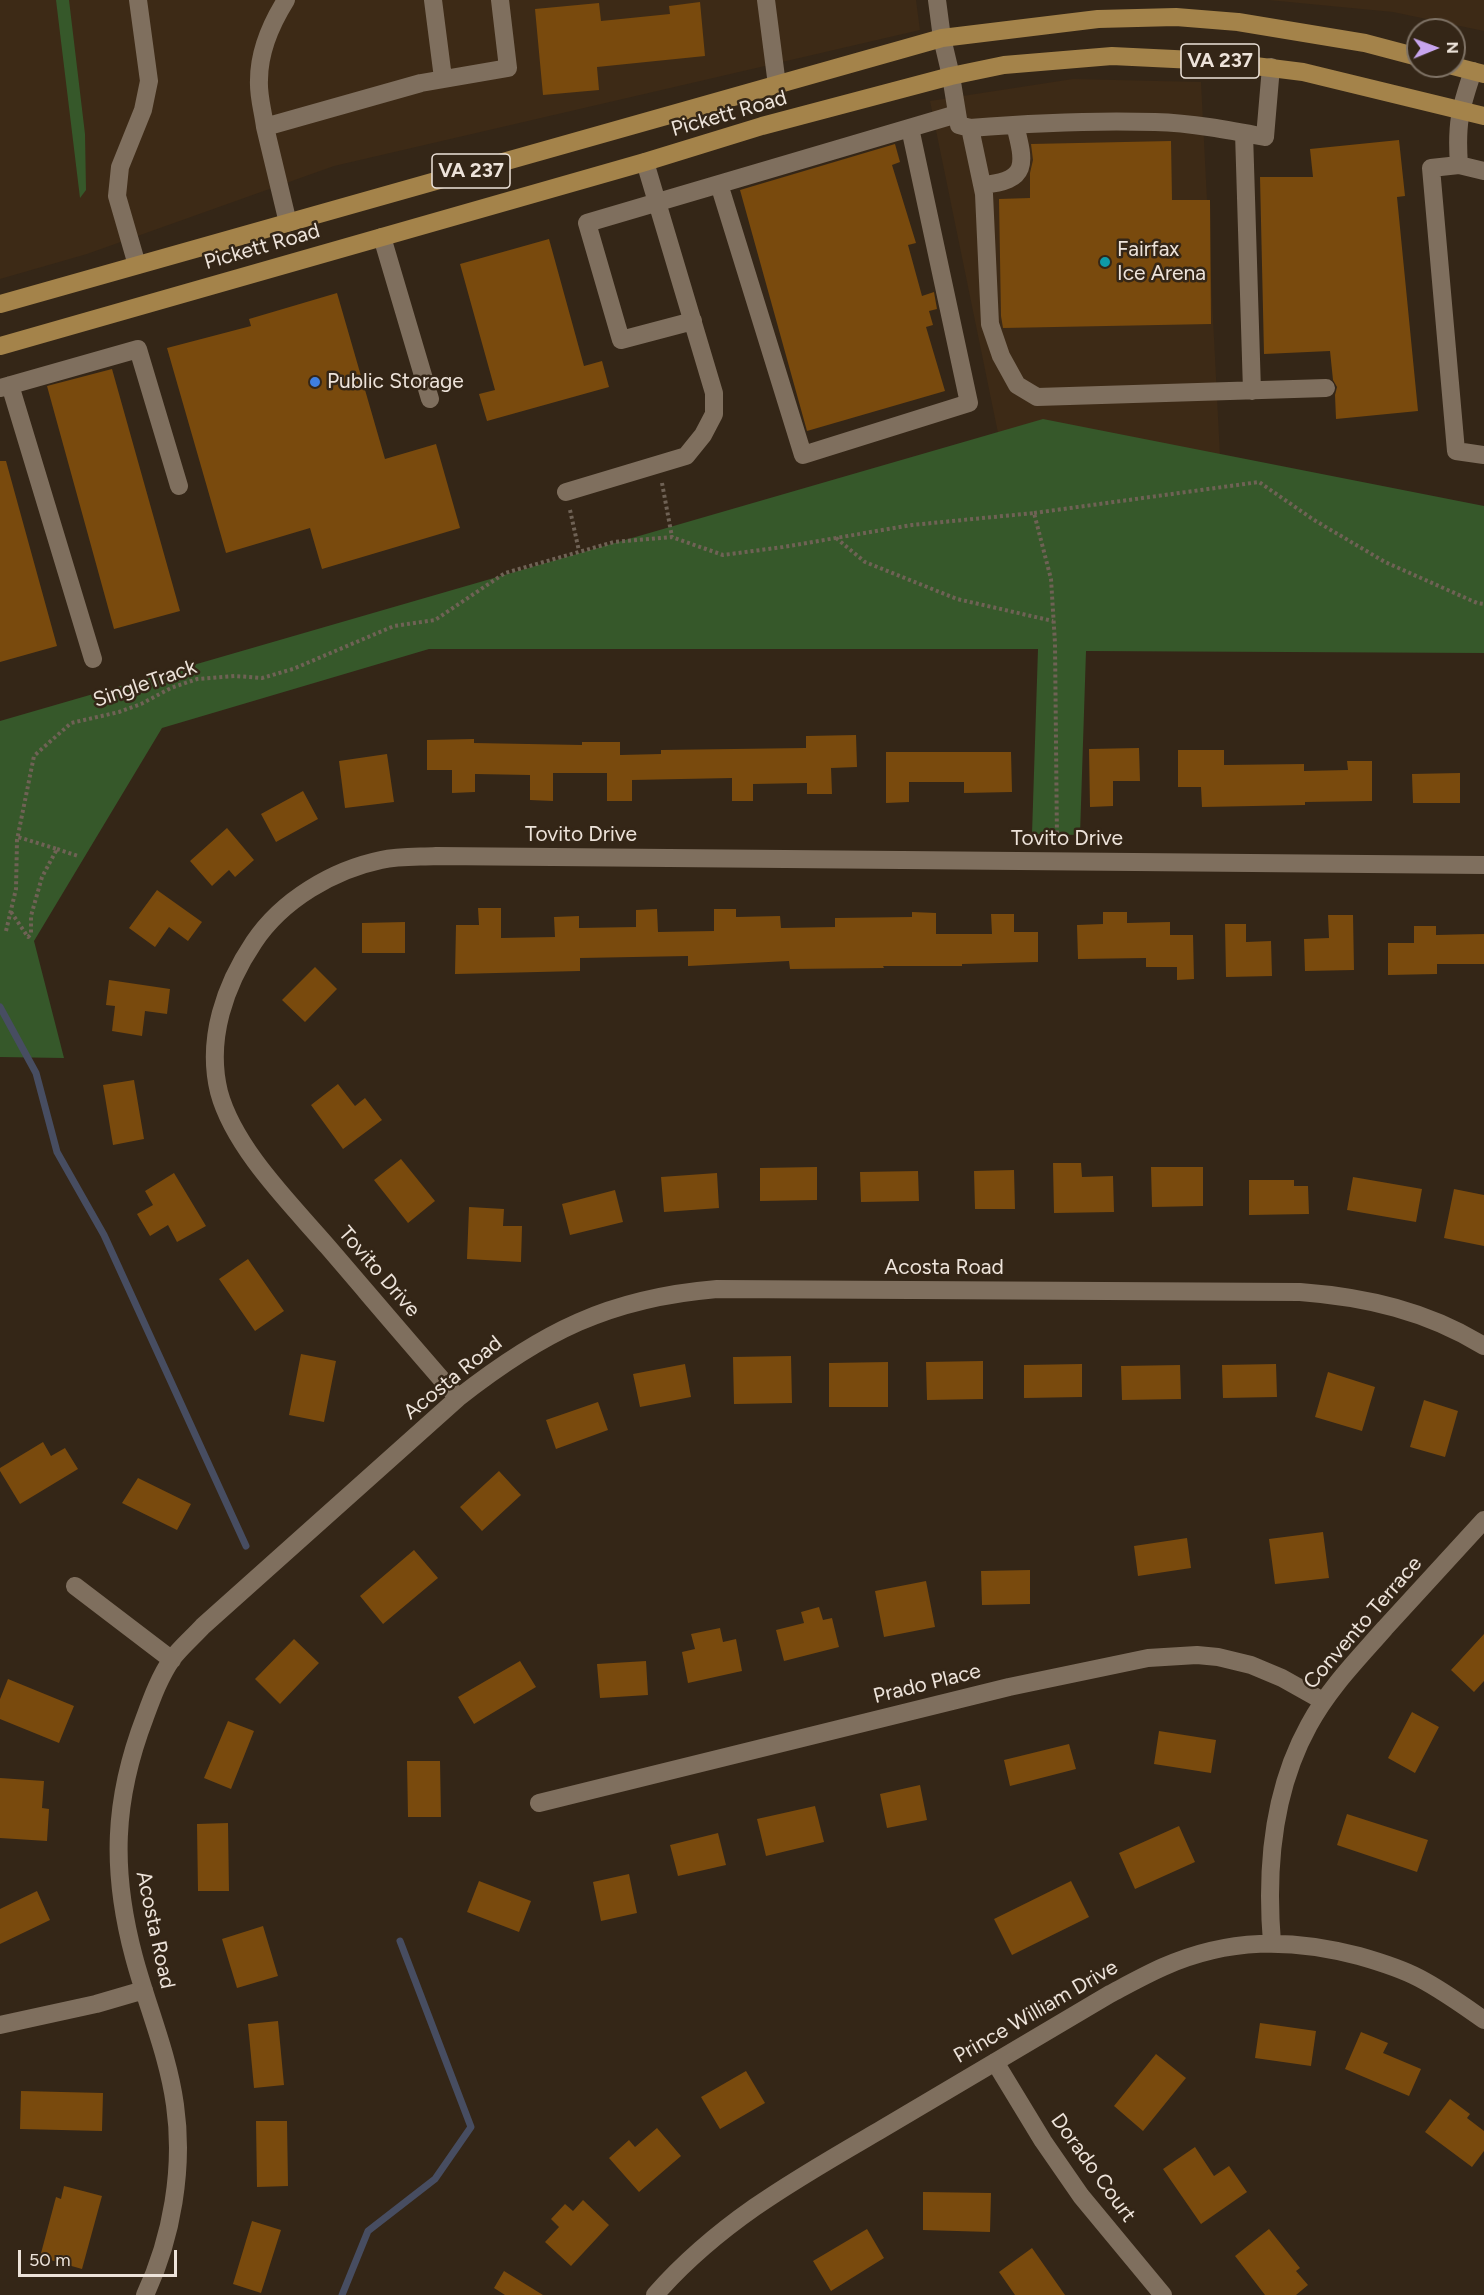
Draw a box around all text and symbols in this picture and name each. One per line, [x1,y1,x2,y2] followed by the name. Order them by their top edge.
[1406,18,1466,78] north arrow
[1443,41,1462,54] text: N
[1181,44,1259,78] road number: VA 237
[668,85,790,143] street label: Pickett Road
[432,154,510,188] road number: VA 237
[201,218,323,276] street label: Pickett Road
[1117,237,1206,287] place label: Fairfax Ice Arena
[1098,255,1112,269] marker: Fairfax Ice Arena
[327,369,464,395] place label: Public Storage
[308,375,322,389] marker: Public Storage
[90,655,200,713] street label: SingleTrack
[525,822,637,848] street label: Tovito Drive
[1011,826,1123,852] street label: Tovito Drive
[333,1222,425,1322] street label: Tovito Drive
[884,1255,1004,1281] street label: Acosta Road
[399,1331,507,1425] street label: Acosta Road
[1299,1552,1427,1694] street label: Convento Terrace
[871,1658,983,1710] street label: Prado Place
[130,1869,180,1991] street label: Acosta Road
[949,1955,1123,2069] street label: Prince William Drive
[1045,2109,1141,2227] street label: Dorado Court
[21,2238,180,2276] scale bar
[29,2249,71,2271] text: 50 m

